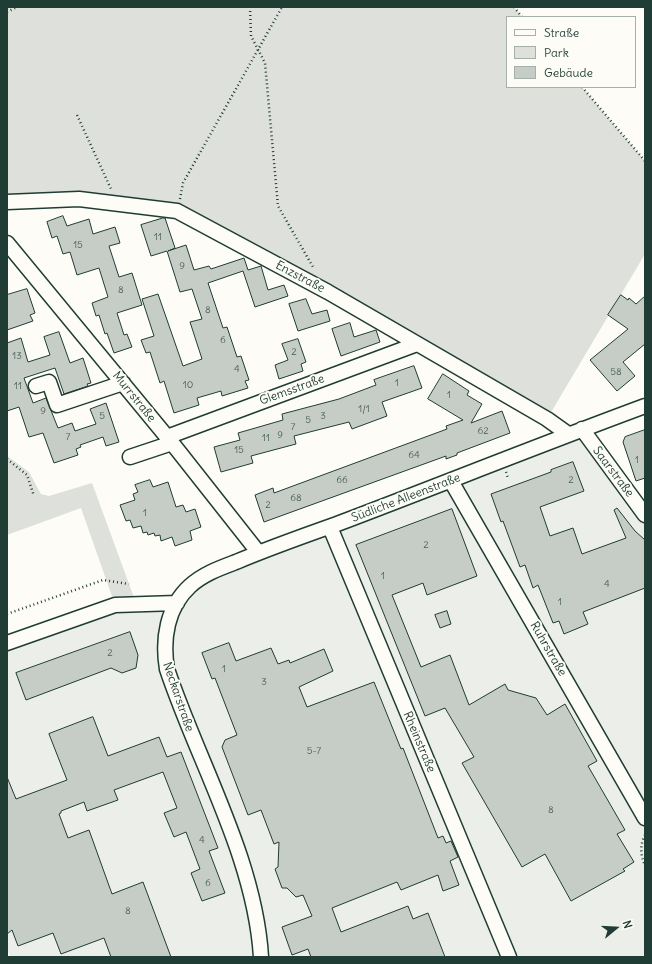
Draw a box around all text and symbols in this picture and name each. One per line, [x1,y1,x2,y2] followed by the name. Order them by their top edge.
[506,16,636,88] legend
[544,25,579,40] text: Straße
[544,45,569,60] text: Park
[544,65,593,80] text: Gebäude
[154,231,162,243] house number: 11
[73,239,83,251] house number: 15
[273,258,327,296] street label: Enzstraße
[179,260,185,272] house number: 9
[118,284,124,296] house number: 8
[205,304,211,316] house number: 8
[220,334,226,346] house number: 6
[291,346,297,358] house number: 2
[12,350,22,362] house number: 13
[234,363,240,375] house number: 4
[610,366,622,378] house number: 58
[109,369,159,425] street label: Murrstraße
[258,372,326,408] street label: Glemsstraße
[395,377,399,389] house number: 1
[183,379,193,391] house number: 10
[14,380,22,392] house number: 11
[447,389,451,401] house number: 1
[358,403,370,415] house number: 1/1
[40,405,46,417] house number: 9
[99,410,105,422] house number: 5
[320,410,326,422] house number: 3
[305,414,311,426] house number: 5
[291,421,295,433] house number: 7
[477,425,489,437] house number: 62
[277,429,283,441] house number: 9
[66,431,70,443] house number: 7
[262,432,270,444] house number: 11
[234,444,244,456] house number: 15
[589,444,637,500] street label: Saarstraße
[408,449,420,461] house number: 64
[635,454,639,466] house number: 1
[350,471,462,525] street label: Südliche Alleenstraße
[336,474,348,486] house number: 66
[568,474,574,486] house number: 2
[290,492,302,504] house number: 68
[265,499,271,511] house number: 2
[143,507,147,519] house number: 1
[423,539,429,551] house number: 2
[381,570,385,582] house number: 1
[604,578,610,590] house number: 4
[558,596,562,608] house number: 1
[527,619,569,679] street label: Ruhrstraße
[107,647,113,659] house number: 2
[159,660,197,734] street label: Neckarstraße
[222,663,226,675] house number: 1
[261,676,267,688] house number: 3
[400,709,438,775] street label: Rheinstraße
[307,745,321,757] house number: 5-7
[548,804,554,816] house number: 8
[199,834,205,846] house number: 4
[205,877,211,889] house number: 6
[125,905,131,917] house number: 8
[596,908,636,948] north arrow
[620,919,635,930] text: N

